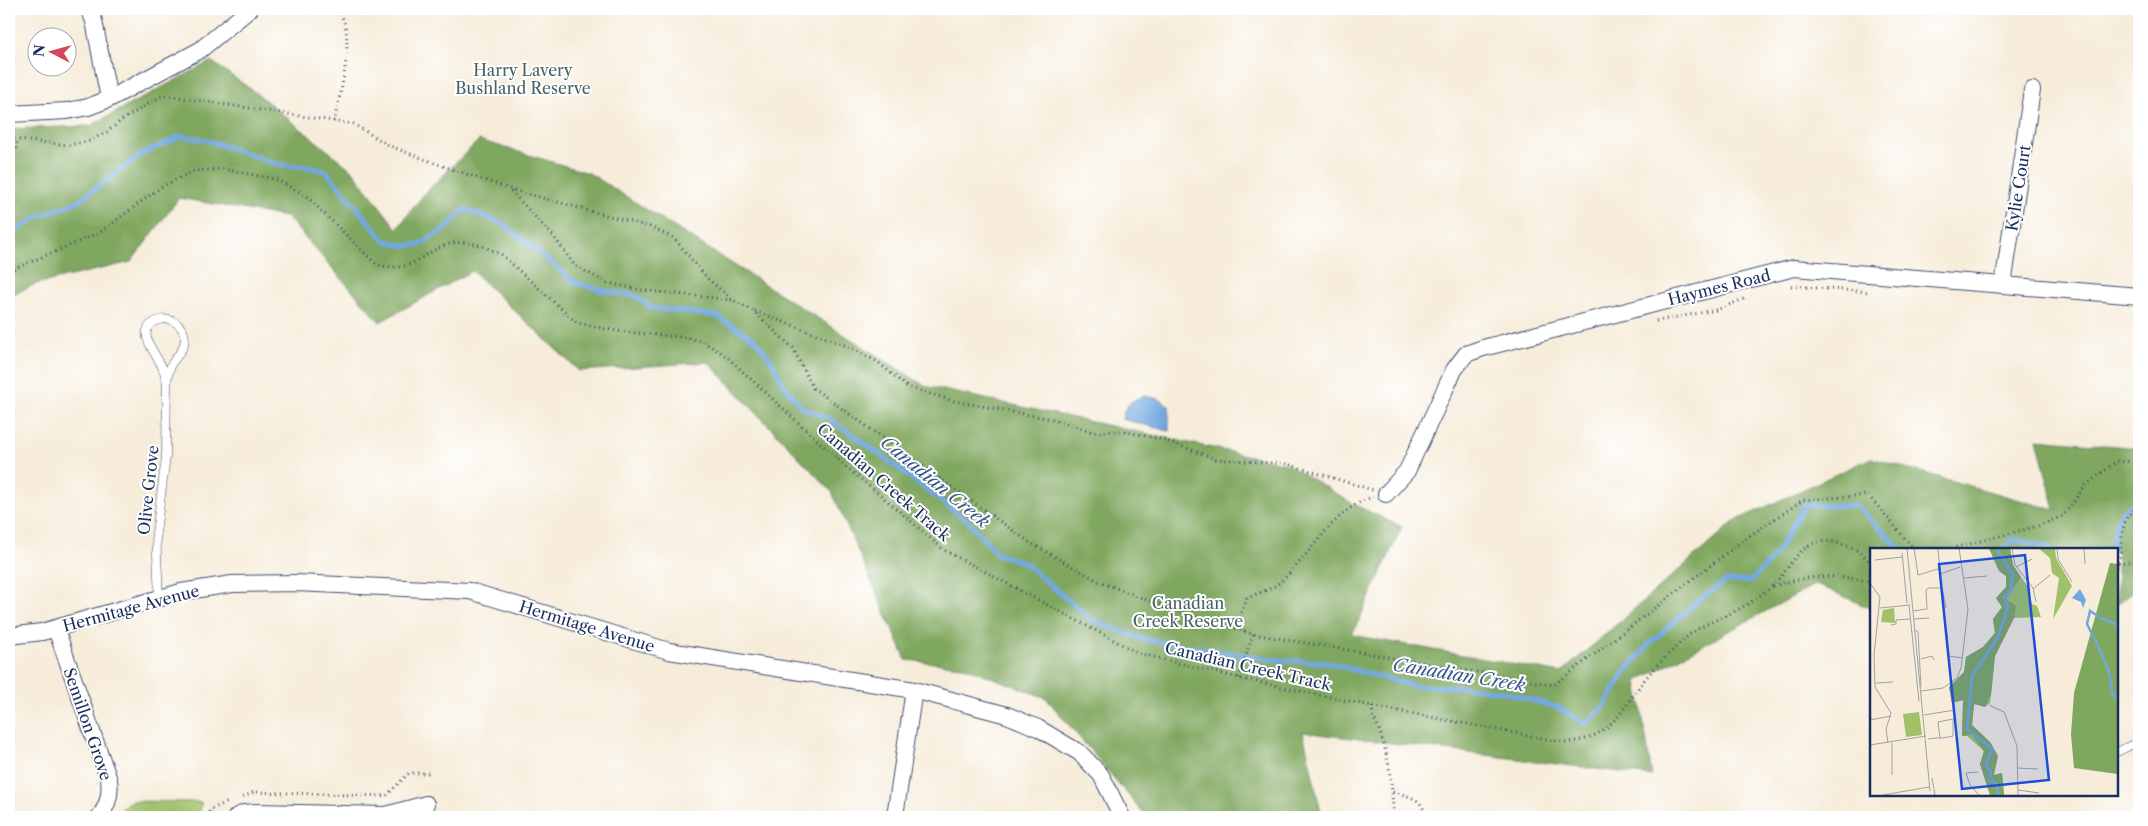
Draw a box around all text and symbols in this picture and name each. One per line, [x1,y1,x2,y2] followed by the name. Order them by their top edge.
[28,28,78,78] north arrow
[29,44,49,58] text: N
[455,60,591,98] park label: Harry Lavery Bushland Reserve
[2001,143,2035,233] street label: Kylie Court
[1666,265,1773,309] street label: Haymes Road
[813,419,955,545] street label: Canadian Creek Track
[876,431,994,533] water label: Canadian Creek
[133,444,163,536] street label: Olive Grove
[1870,548,2118,796] inset map
[60,580,202,636] street label: Hermitage Avenue
[1133,593,1243,631] park label: Canadian Creek Reserve
[517,596,657,656] street label: Hermitage Avenue
[1163,637,1334,695] street label: Canadian Creek Track
[1391,654,1528,696] water label: Canadian Creek
[59,665,117,783] street label: Semillon Grove

